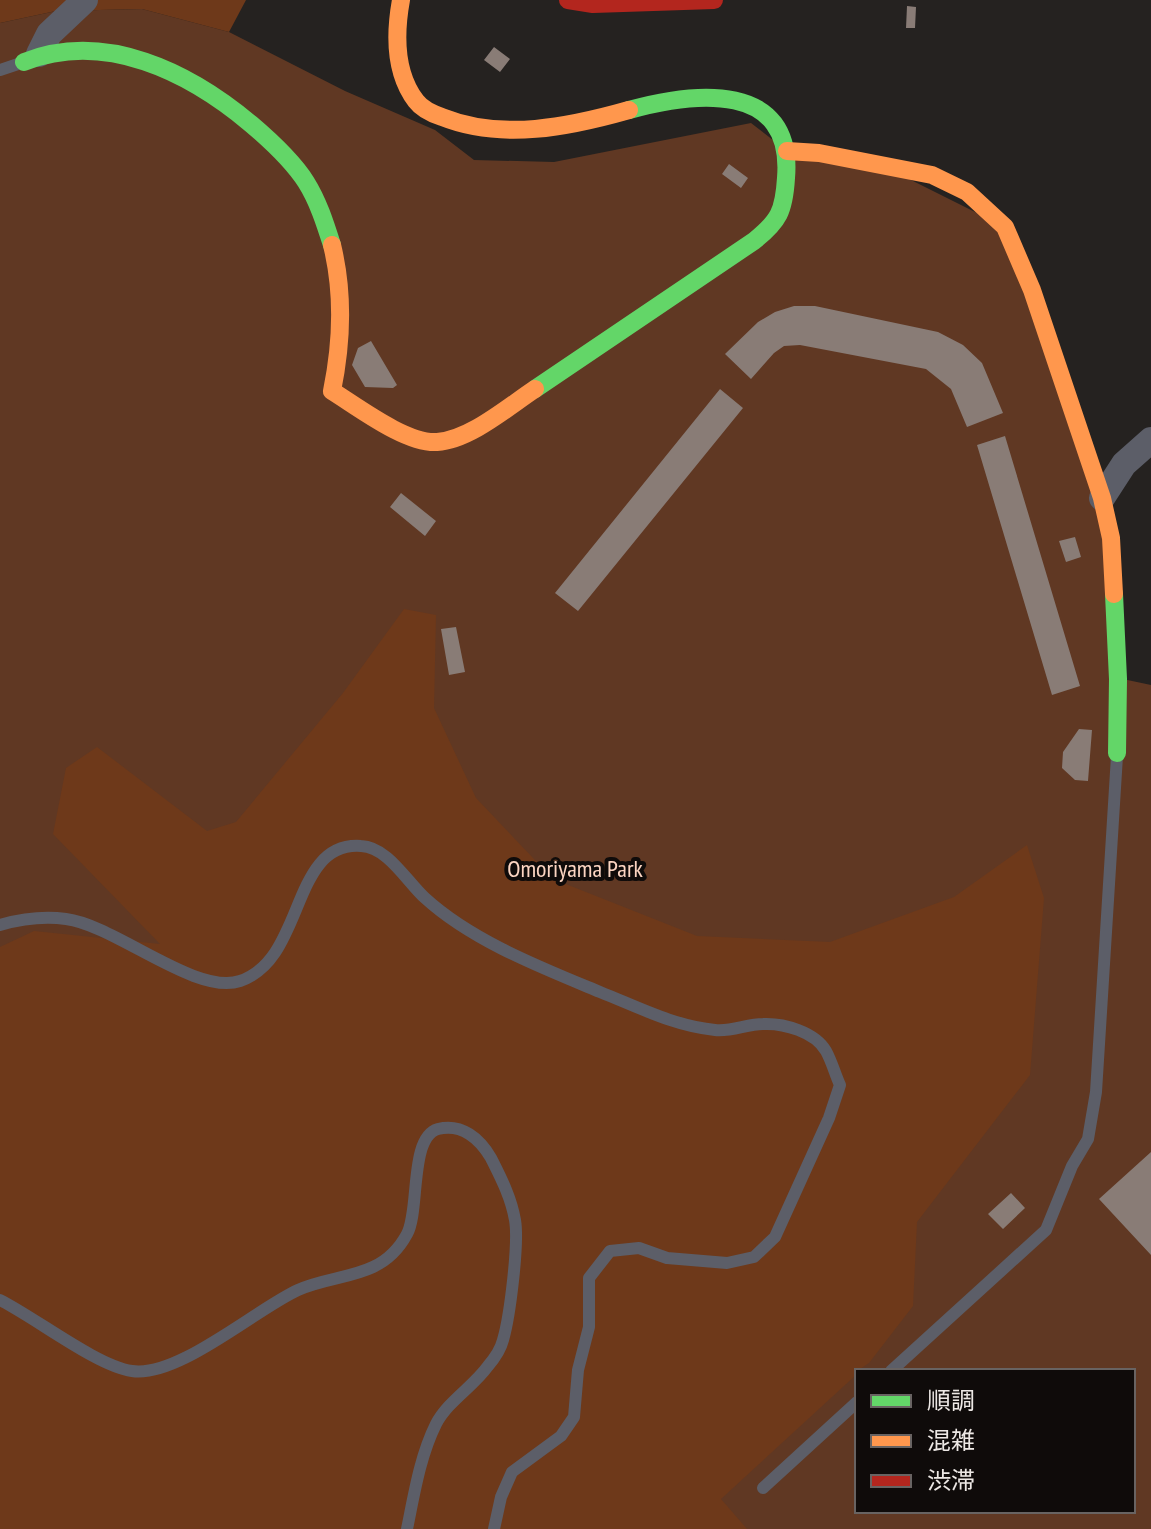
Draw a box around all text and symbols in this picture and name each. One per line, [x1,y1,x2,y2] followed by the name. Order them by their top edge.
[507,853,643,884] park label: Omoriyama Park
[855,1369,1135,1513] legend
[927,1385,975,1416] text: 順調
[927,1425,975,1456] text: 混雑
[927,1465,975,1496] text: 渋滞

